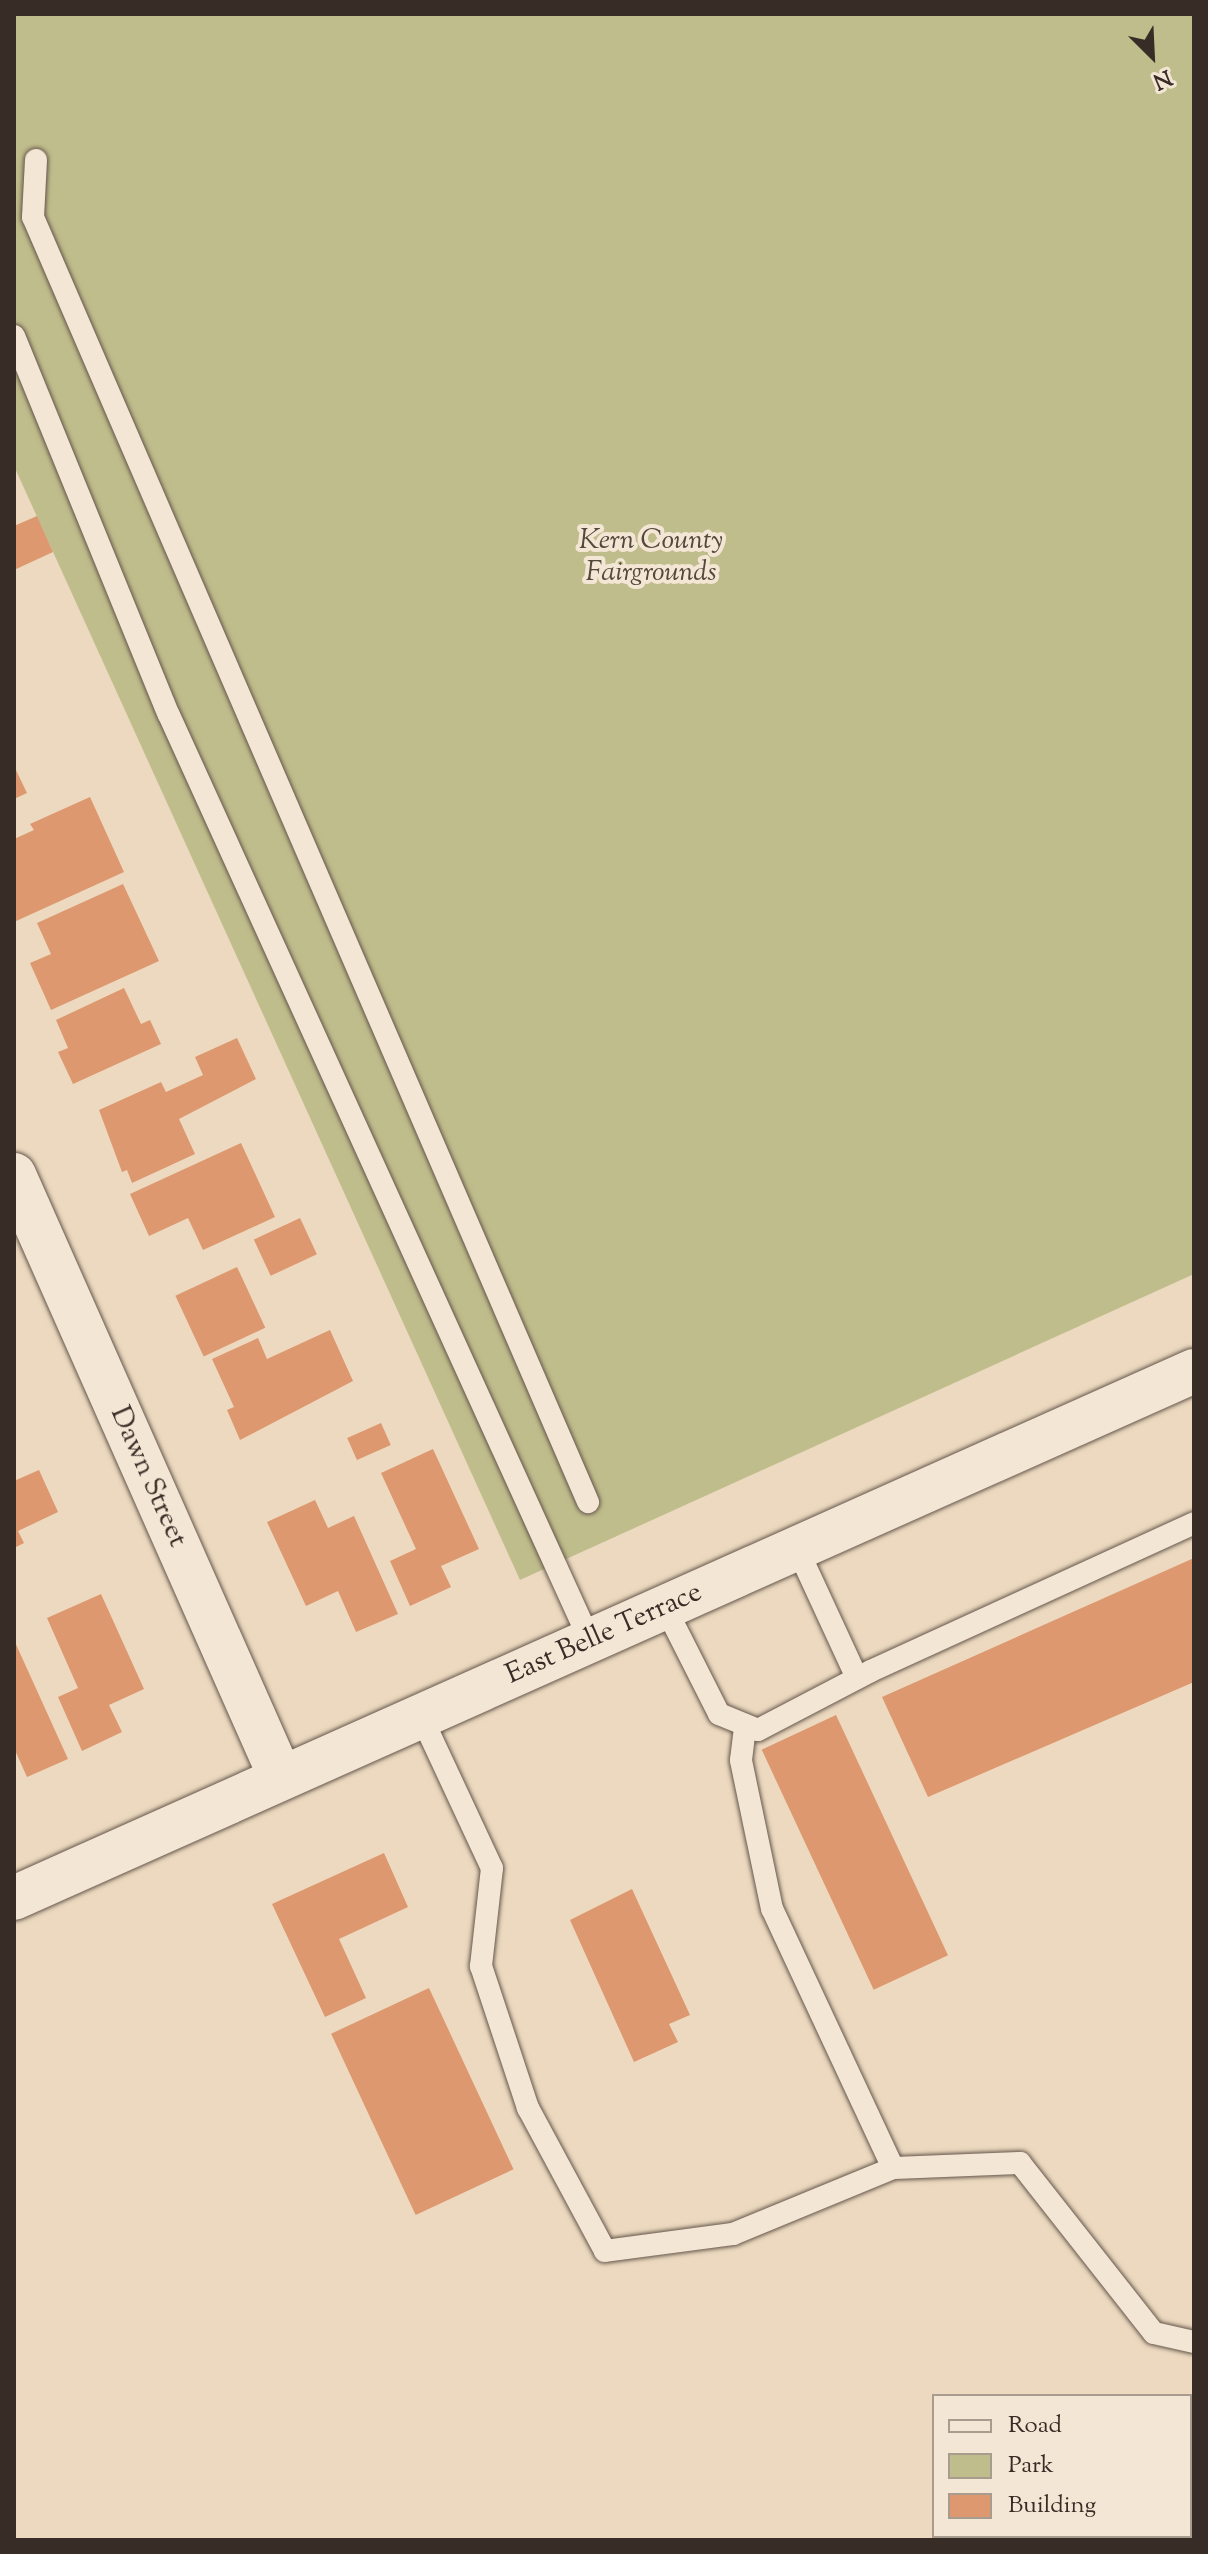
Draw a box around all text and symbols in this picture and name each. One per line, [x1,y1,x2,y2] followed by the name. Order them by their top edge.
[1112,16,1192,96] north arrow
[1147,60,1176,96] text: N
[579,524,723,590] park label: Kern County Fairgrounds
[102,1401,194,1553] street label: Dawn Street
[501,1576,707,1692] street label: East Belle Terrace
[932,2394,1192,2538] legend
[1008,2409,1062,2443] text: Road
[1008,2449,1054,2483] text: Park
[1008,2489,1096,2523] text: Building

